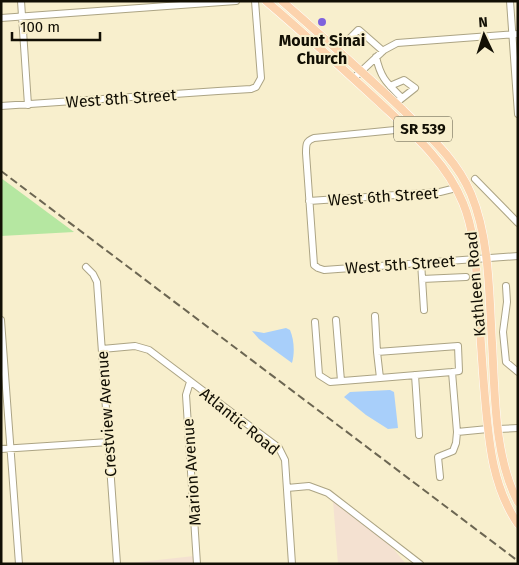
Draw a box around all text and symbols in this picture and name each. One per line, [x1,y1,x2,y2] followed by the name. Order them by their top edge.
[12,10,100,42] scale bar
[459,10,509,60] north arrow
[478,14,488,31] text: N
[316,16,328,28] marker: Mount Sinai Church
[20,18,60,36] text: 100 m
[279,31,365,68] place label: Mount Sinai Church
[65,85,177,112] street label: West 8th Street
[394,116,452,142] road number: SR 539
[327,183,439,210] street label: West 6th Street
[461,230,490,337] street label: Kathleen Road
[345,251,456,278] street label: West 5th Street
[93,350,120,478] street label: Crestview Avenue
[196,384,283,459] street label: Atlantic Road
[178,417,205,526] street label: Marion Avenue

